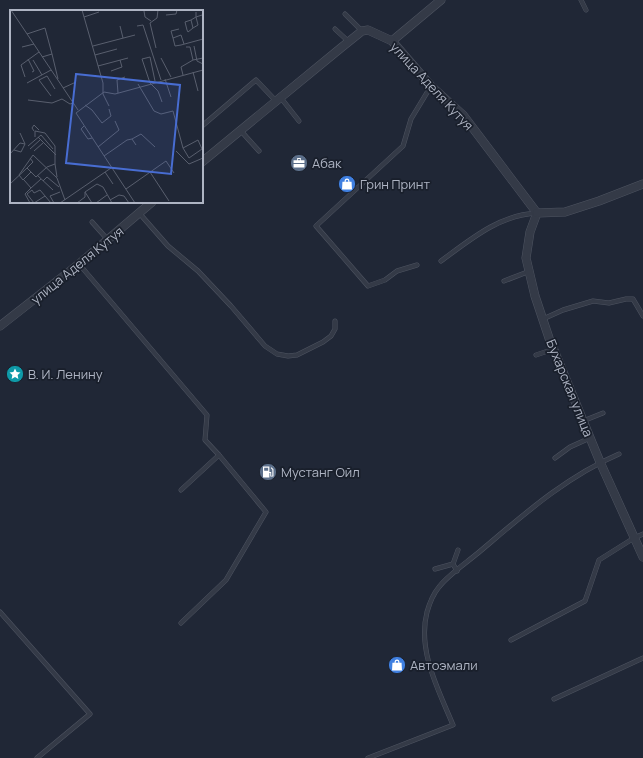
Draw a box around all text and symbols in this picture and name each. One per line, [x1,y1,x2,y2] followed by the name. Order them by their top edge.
[10,10,203,203] inset map
[386,38,478,134] street label: улица Аделя Кутуя
[289,153,309,173] office icon: Абак
[312,154,342,172] place label: Абак
[337,174,357,194] shop icon: Грин Принт
[360,175,430,193] place label: Грин Принт
[27,222,127,308] street label: улица Аделя Кутуя
[542,337,598,439] street label: Бухарская улица
[5,364,25,384] place icon: В. И. Ленину
[28,365,103,383] place label: В. И. Ленину
[258,462,278,482] fuel station icon: Мустанг Ойл
[281,463,360,481] place label: Мустанг Ойл
[387,655,407,675] shop icon: Автоэмали
[410,656,478,674] place label: Автоэмали

